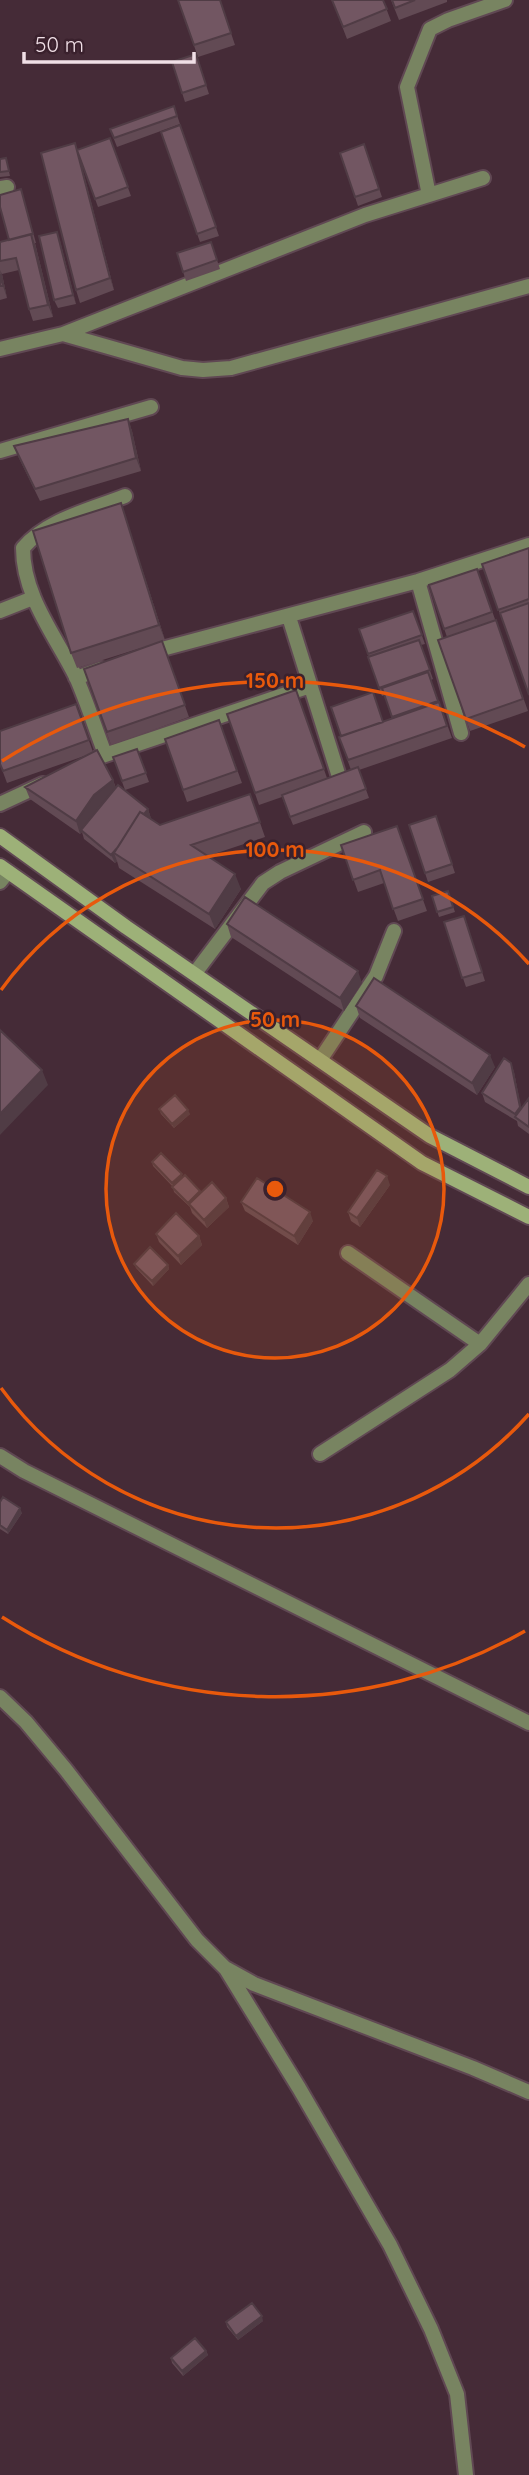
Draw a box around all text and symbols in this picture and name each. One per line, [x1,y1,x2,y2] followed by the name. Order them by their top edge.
[24,21,194,65] scale bar
[35,31,84,57] text: 50 m
[246,667,304,693] text: 150 m
[245,836,305,862] text: 100 m
[250,1006,300,1032] text: 50 m
[263,1177,287,1201] centre of rings

